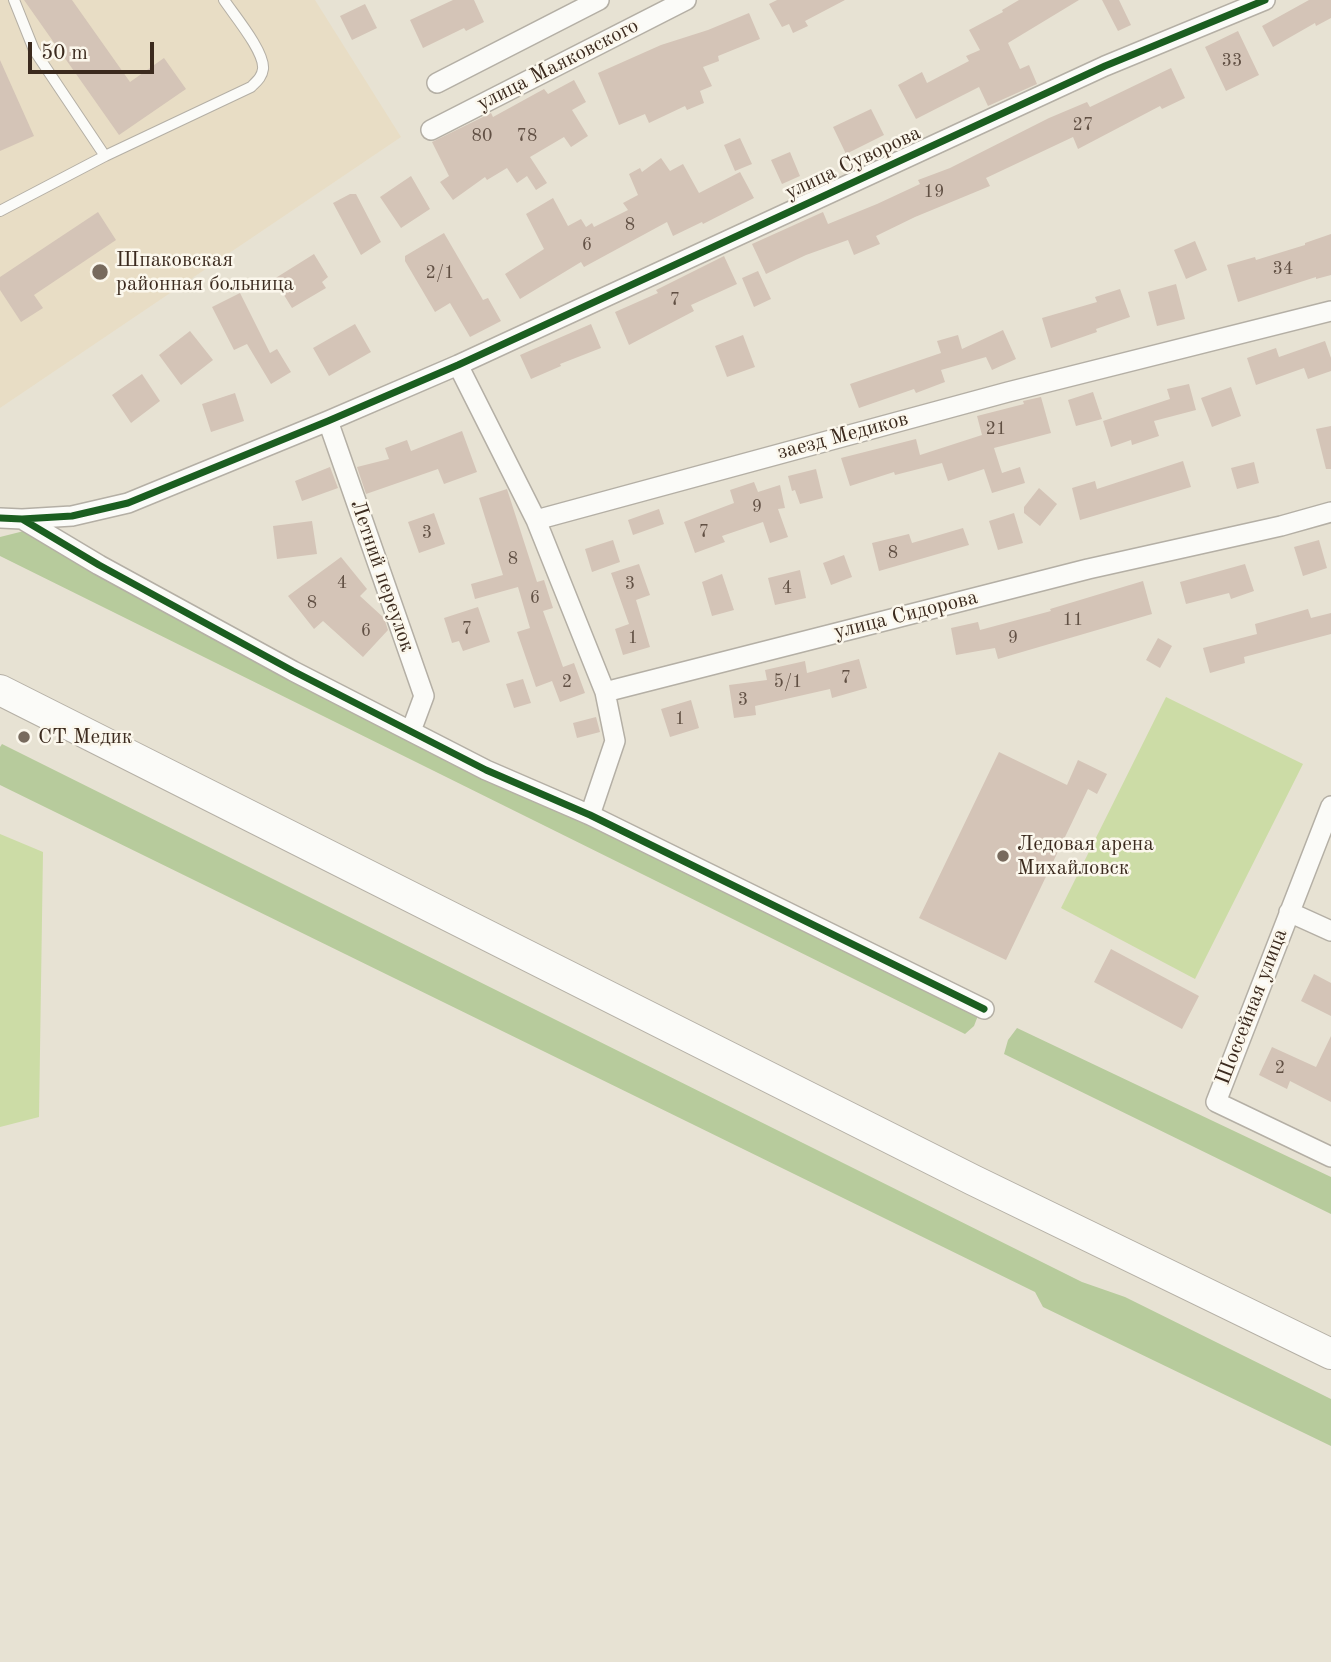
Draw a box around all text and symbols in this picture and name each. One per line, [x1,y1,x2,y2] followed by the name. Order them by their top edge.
[473,13,643,117] street label: улица Маяковского
[32,28,158,72] scale bar
[41,43,88,64] text: 50 m
[1222,50,1242,72] house number: 33
[1073,114,1093,136] house number: 27
[781,121,925,205] street label: улица Суворова
[472,125,492,147] house number: 80
[517,125,537,147] house number: 78
[924,181,944,203] house number: 19
[625,214,635,236] house number: 8
[582,234,592,256] house number: 6
[116,247,294,297] place label: Шпаковская районная больница
[1273,258,1293,280] house number: 34
[90,262,110,282] marker: Шпаковская районная больница
[426,262,454,284] house number: 2/1
[670,289,680,311] house number: 7
[775,406,911,466] street label: заезд Медиков
[986,418,1006,440] house number: 21
[752,496,762,518] house number: 9
[344,497,420,655] street label: Летний переулок
[699,521,709,543] house number: 7
[422,522,432,544] house number: 3
[888,542,898,564] house number: 8
[508,548,518,570] house number: 8
[337,572,347,594] house number: 4
[625,573,635,595] house number: 3
[782,577,792,599] house number: 4
[831,585,981,645] street label: улица Сидорова
[530,587,540,609] house number: 6
[307,592,317,614] house number: 8
[1063,609,1083,631] house number: 11
[462,618,472,640] house number: 7
[361,620,371,642] house number: 6
[628,627,638,649] house number: 1
[1008,627,1018,649] house number: 9
[841,667,851,689] house number: 7
[562,671,572,693] house number: 2
[774,671,802,693] house number: 5/1
[738,689,748,711] house number: 3
[675,708,685,730] house number: 1
[38,724,132,750] place label: СТ Медик
[16,729,32,745] marker: СТ Медик
[1017,831,1154,881] place label: Ледовая арена Михайловск
[995,848,1011,864] marker: Ледовая арена Михайловск
[1211,925,1293,1089] street label: Шоссейная улица
[1275,1057,1285,1079] house number: 2

